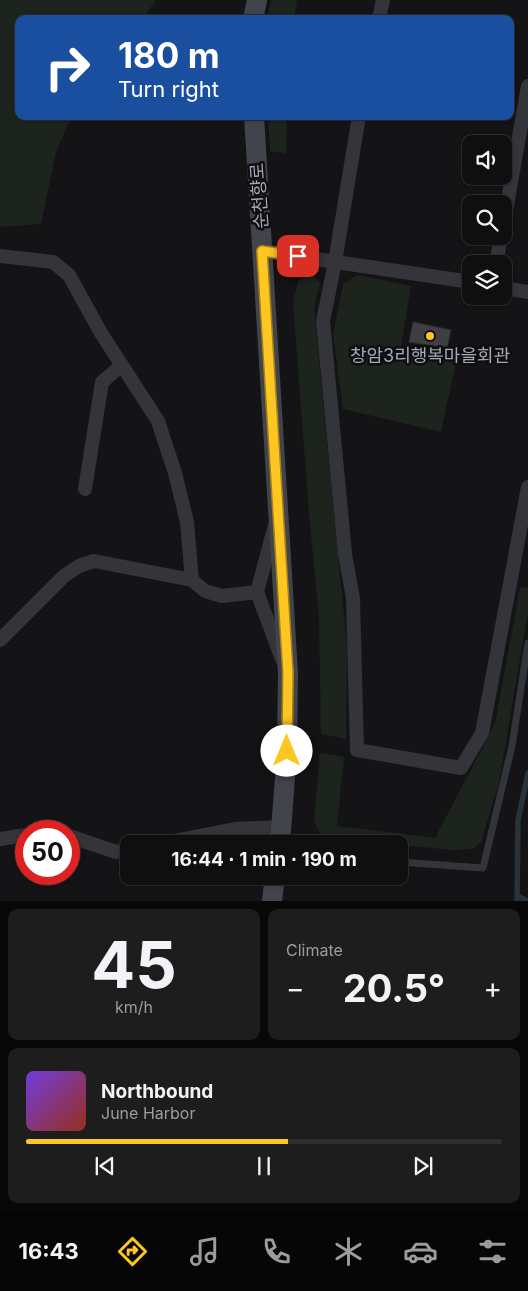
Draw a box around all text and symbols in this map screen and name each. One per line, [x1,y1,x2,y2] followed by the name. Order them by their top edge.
[118,34,220,76] text: 180 m
[35,35,100,100] icon: right
[118,76,219,102] text: Turn right
[462,135,512,305] map controls
[462,135,512,185] button: sound
[246,162,272,230] street label: 순천향로
[462,195,512,245] button: search
[277,235,319,277] pin
[284,242,312,270] icon: arrive
[462,255,512,305] button: layers
[424,330,436,342] marker: 창암3리행복마을회관
[350,345,511,366] place label: 창암3리행복마을회관
[260,724,312,776] position arrow
[15,820,80,885] speed limit sign: 50
[171,848,357,871] text: 16:44 · 1 min · 190 m
[91,925,177,1004] text: 45
[286,940,343,960] text: Climate
[343,965,445,1011] text: 20.5°
[286,971,305,1005] text: −
[483,971,502,1005] text: +
[115,997,153,1017] text: km/h
[101,1080,213,1103] text: Northbound
[101,1103,195,1123] text: June Harbor
[91,1152,119,1180] icon: previous
[250,1152,278,1180] icon: pause
[409,1152,437,1180] icon: next
[115,1234,150,1269] icon: directions
[187,1234,222,1269] icon: music
[259,1234,294,1269] icon: phone
[331,1234,366,1269] icon: climate
[403,1234,438,1269] icon: car
[475,1234,510,1269] icon: filters
[18,1238,79,1264] text: 16:43

